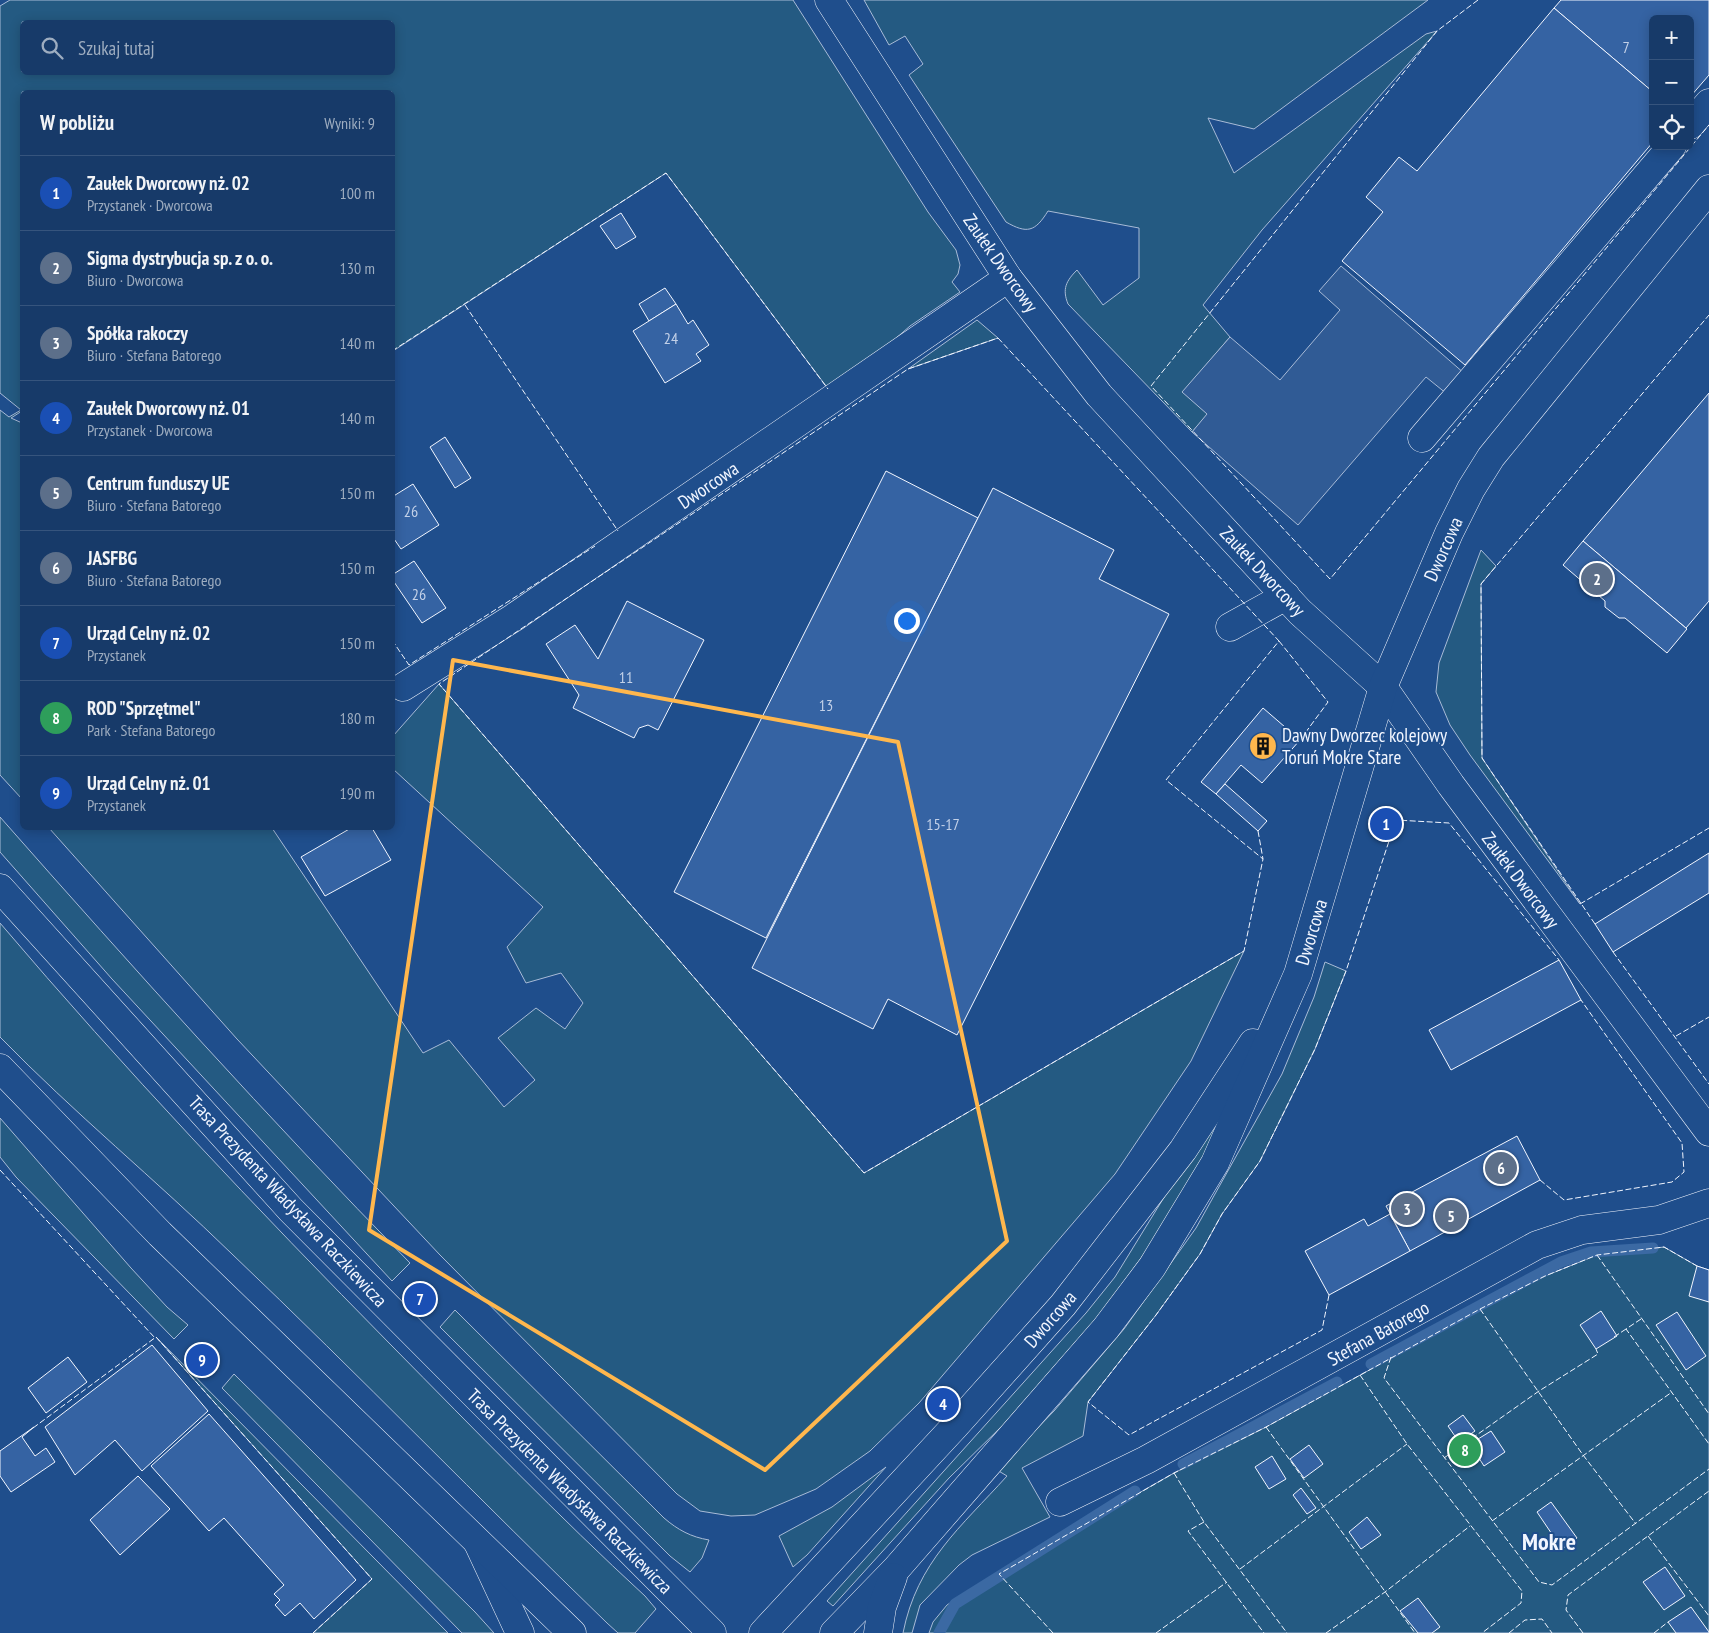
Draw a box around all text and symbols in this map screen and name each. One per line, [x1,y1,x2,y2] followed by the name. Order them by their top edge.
[1649,15,1694,150] map controls
[1649,15,1694,60] button: +
[20,20,395,75] search box
[38,34,66,62] icon: search
[78,36,155,60] text: Szukaj tutaj
[1622,37,1630,57] house number: 7
[1649,60,1694,105] button: −
[1649,105,1694,150] button: locate
[40,109,114,136] text: W pobliżu
[324,113,375,133] text: Wyniki: 9
[87,171,250,195] text: Zaułek Dworcowy nż. 02
[52,183,60,203] text: 1
[340,183,375,203] text: 100 m
[87,195,213,215] text: Przystanek · Dworcowa
[958,209,1044,317] street label: Zaułek Dworcowy
[87,246,273,270] text: Sigma dystrybucja sp. z o. o.
[52,258,60,278] text: 2
[340,258,375,278] text: 130 m
[87,270,183,290] text: Biuro · Dworcowa
[87,321,188,345] text: Spółka rakoczy
[664,328,678,348] house number: 24
[52,333,60,353] text: 3
[340,333,375,353] text: 140 m
[87,345,221,365] text: Biuro · Stefana Batorego
[87,396,250,420] text: Zaułek Dworcowy nż. 01
[52,408,60,428] text: 4
[340,408,375,428] text: 140 m
[87,420,213,440] text: Przystanek · Dworcowa
[673,456,743,514] street label: Dworcowa
[87,471,230,495] text: Centrum funduszy UE
[52,483,60,503] text: 5
[340,483,375,503] text: 150 m
[87,495,221,515] text: Biuro · Stefana Batorego
[404,501,418,521] house number: 26
[1418,513,1468,585] street label: Dworcowa
[1215,521,1311,622] street label: Zaułek Dworcowy
[87,546,137,570] text: JASFBG
[52,558,60,578] text: 6
[340,558,375,578] text: 150 m
[1581,560,1613,598] pin: 2
[87,570,221,590] text: Biuro · Stefana Batorego
[412,584,426,604] house number: 26
[894,608,920,634] your location
[87,621,211,645] text: Urząd Celny nż. 02
[52,633,60,653] text: 7
[340,633,375,653] text: 150 m
[87,645,146,665] text: Przystanek
[619,667,633,687] house number: 11
[819,695,833,715] house number: 13
[87,696,201,720] text: ROD "Sprzętmel"
[52,708,60,728] text: 8
[340,708,375,728] text: 180 m
[87,720,215,740] text: Park · Stefana Batorego
[1282,723,1448,769] place label: Dawny Dworzec kolejowy Toruń Mokre Stare
[1248,731,1278,761] building icon: Dawny Dworzec kolejowy Toruń Mokre Stare
[87,771,211,795] text: Urząd Celny nż. 01
[52,783,60,803] text: 9
[340,783,375,803] text: 190 m
[87,795,146,815] text: Przystanek
[1370,805,1402,843] pin: 1
[926,814,960,834] house number: 15-17
[1477,827,1566,934] street label: Zaułek Dworcowy
[1290,896,1332,968] street label: Dworcowa
[184,1090,392,1312] street label: Trasa Prezydenta Władysława Raczkiewicza
[1485,1149,1517,1187] pin: 6
[1391,1190,1423,1228] pin: 3
[1435,1197,1467,1235] pin: 5
[404,1280,436,1318] pin: 7
[1019,1286,1081,1352] street label: Dworcowa
[1323,1295,1433,1371] street label: Stefana Batorego
[186,1341,218,1379] pin: 9
[462,1383,678,1599] street label: Trasa Prezydenta Władysława Raczkiewicza
[927,1385,959,1423] pin: 4
[1449,1431,1481,1469] pin: 8
[1522,1526,1576,1557] district label: Mokre

